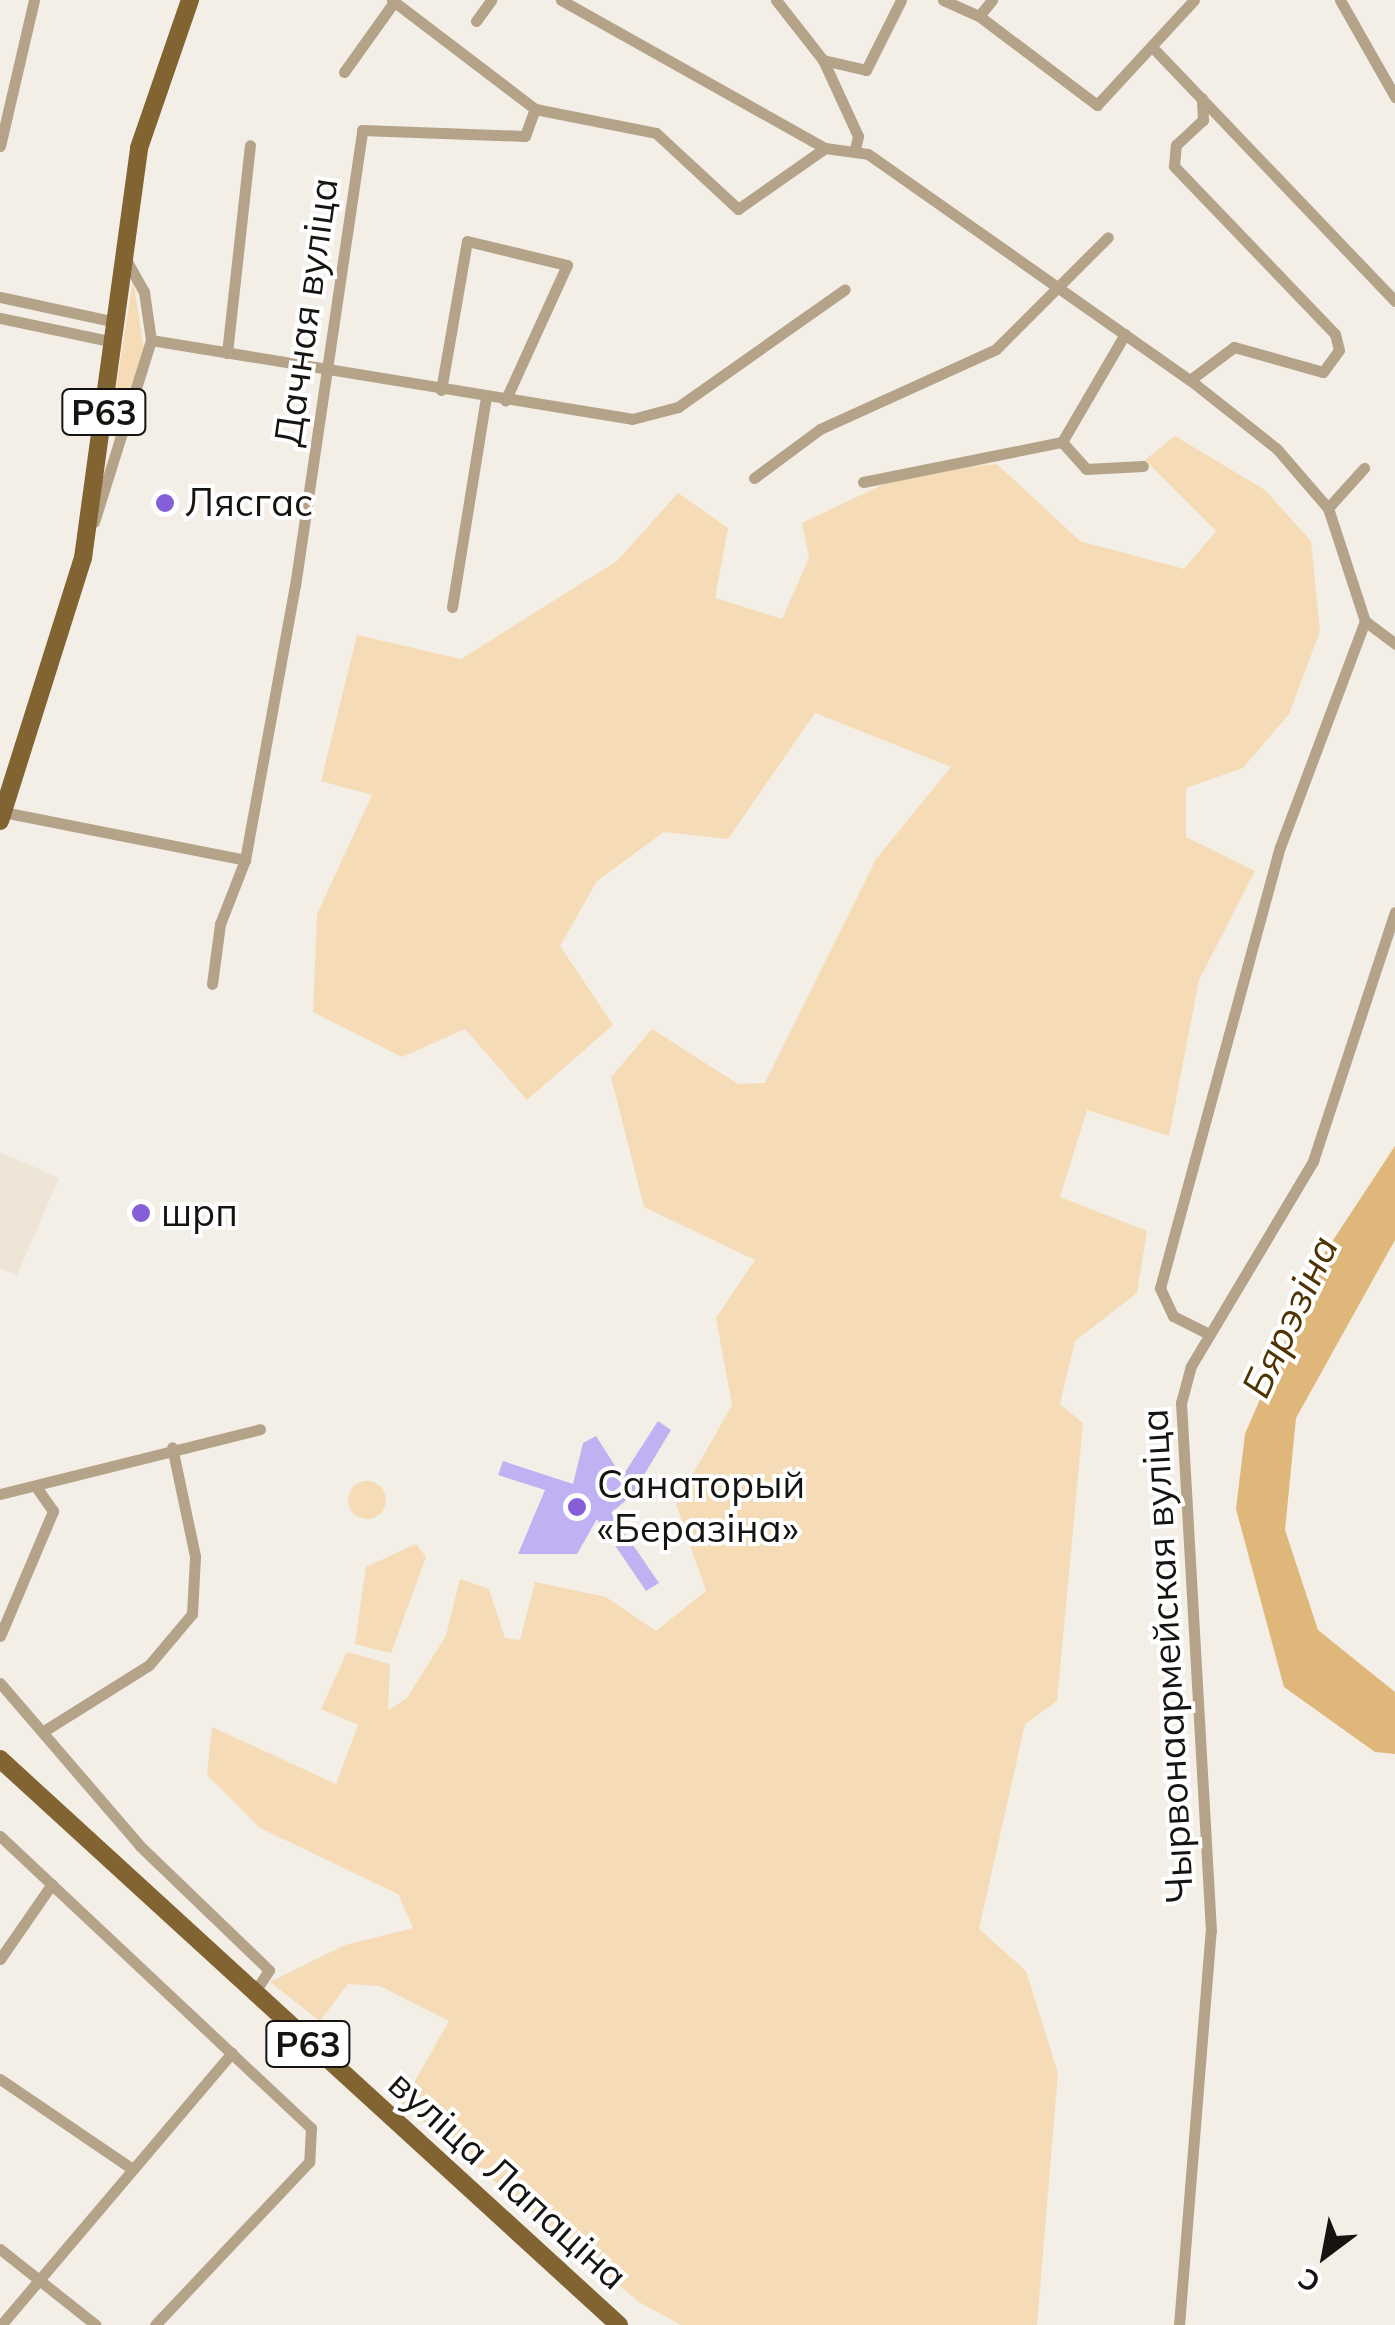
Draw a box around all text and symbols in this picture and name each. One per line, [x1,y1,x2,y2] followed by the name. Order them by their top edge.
[265,175,347,449] street label: Дачная вуліца
[59,382,149,442] road number: Р63
[185,480,313,526] place label: Лясгас
[154,492,176,514] marker: Лясгас
[161,1190,238,1236] place label: шрп
[130,1202,152,1224] marker: шрп
[1231,1228,1347,1404] water label: Бярэзіна
[1131,1408,1203,1904] street label: Чырвонаармейская вуліца
[597,1462,805,1552] place label: Санаторый «Беразіна»
[566,1496,588,1518] marker: Санаторый «Беразіна»
[263,2014,353,2074] road number: Р63
[379,2061,637,2299] street label: вуліца Лапаціна
[1275,2205,1375,2305] north arrow
[1291,2261,1326,2301] text: С

